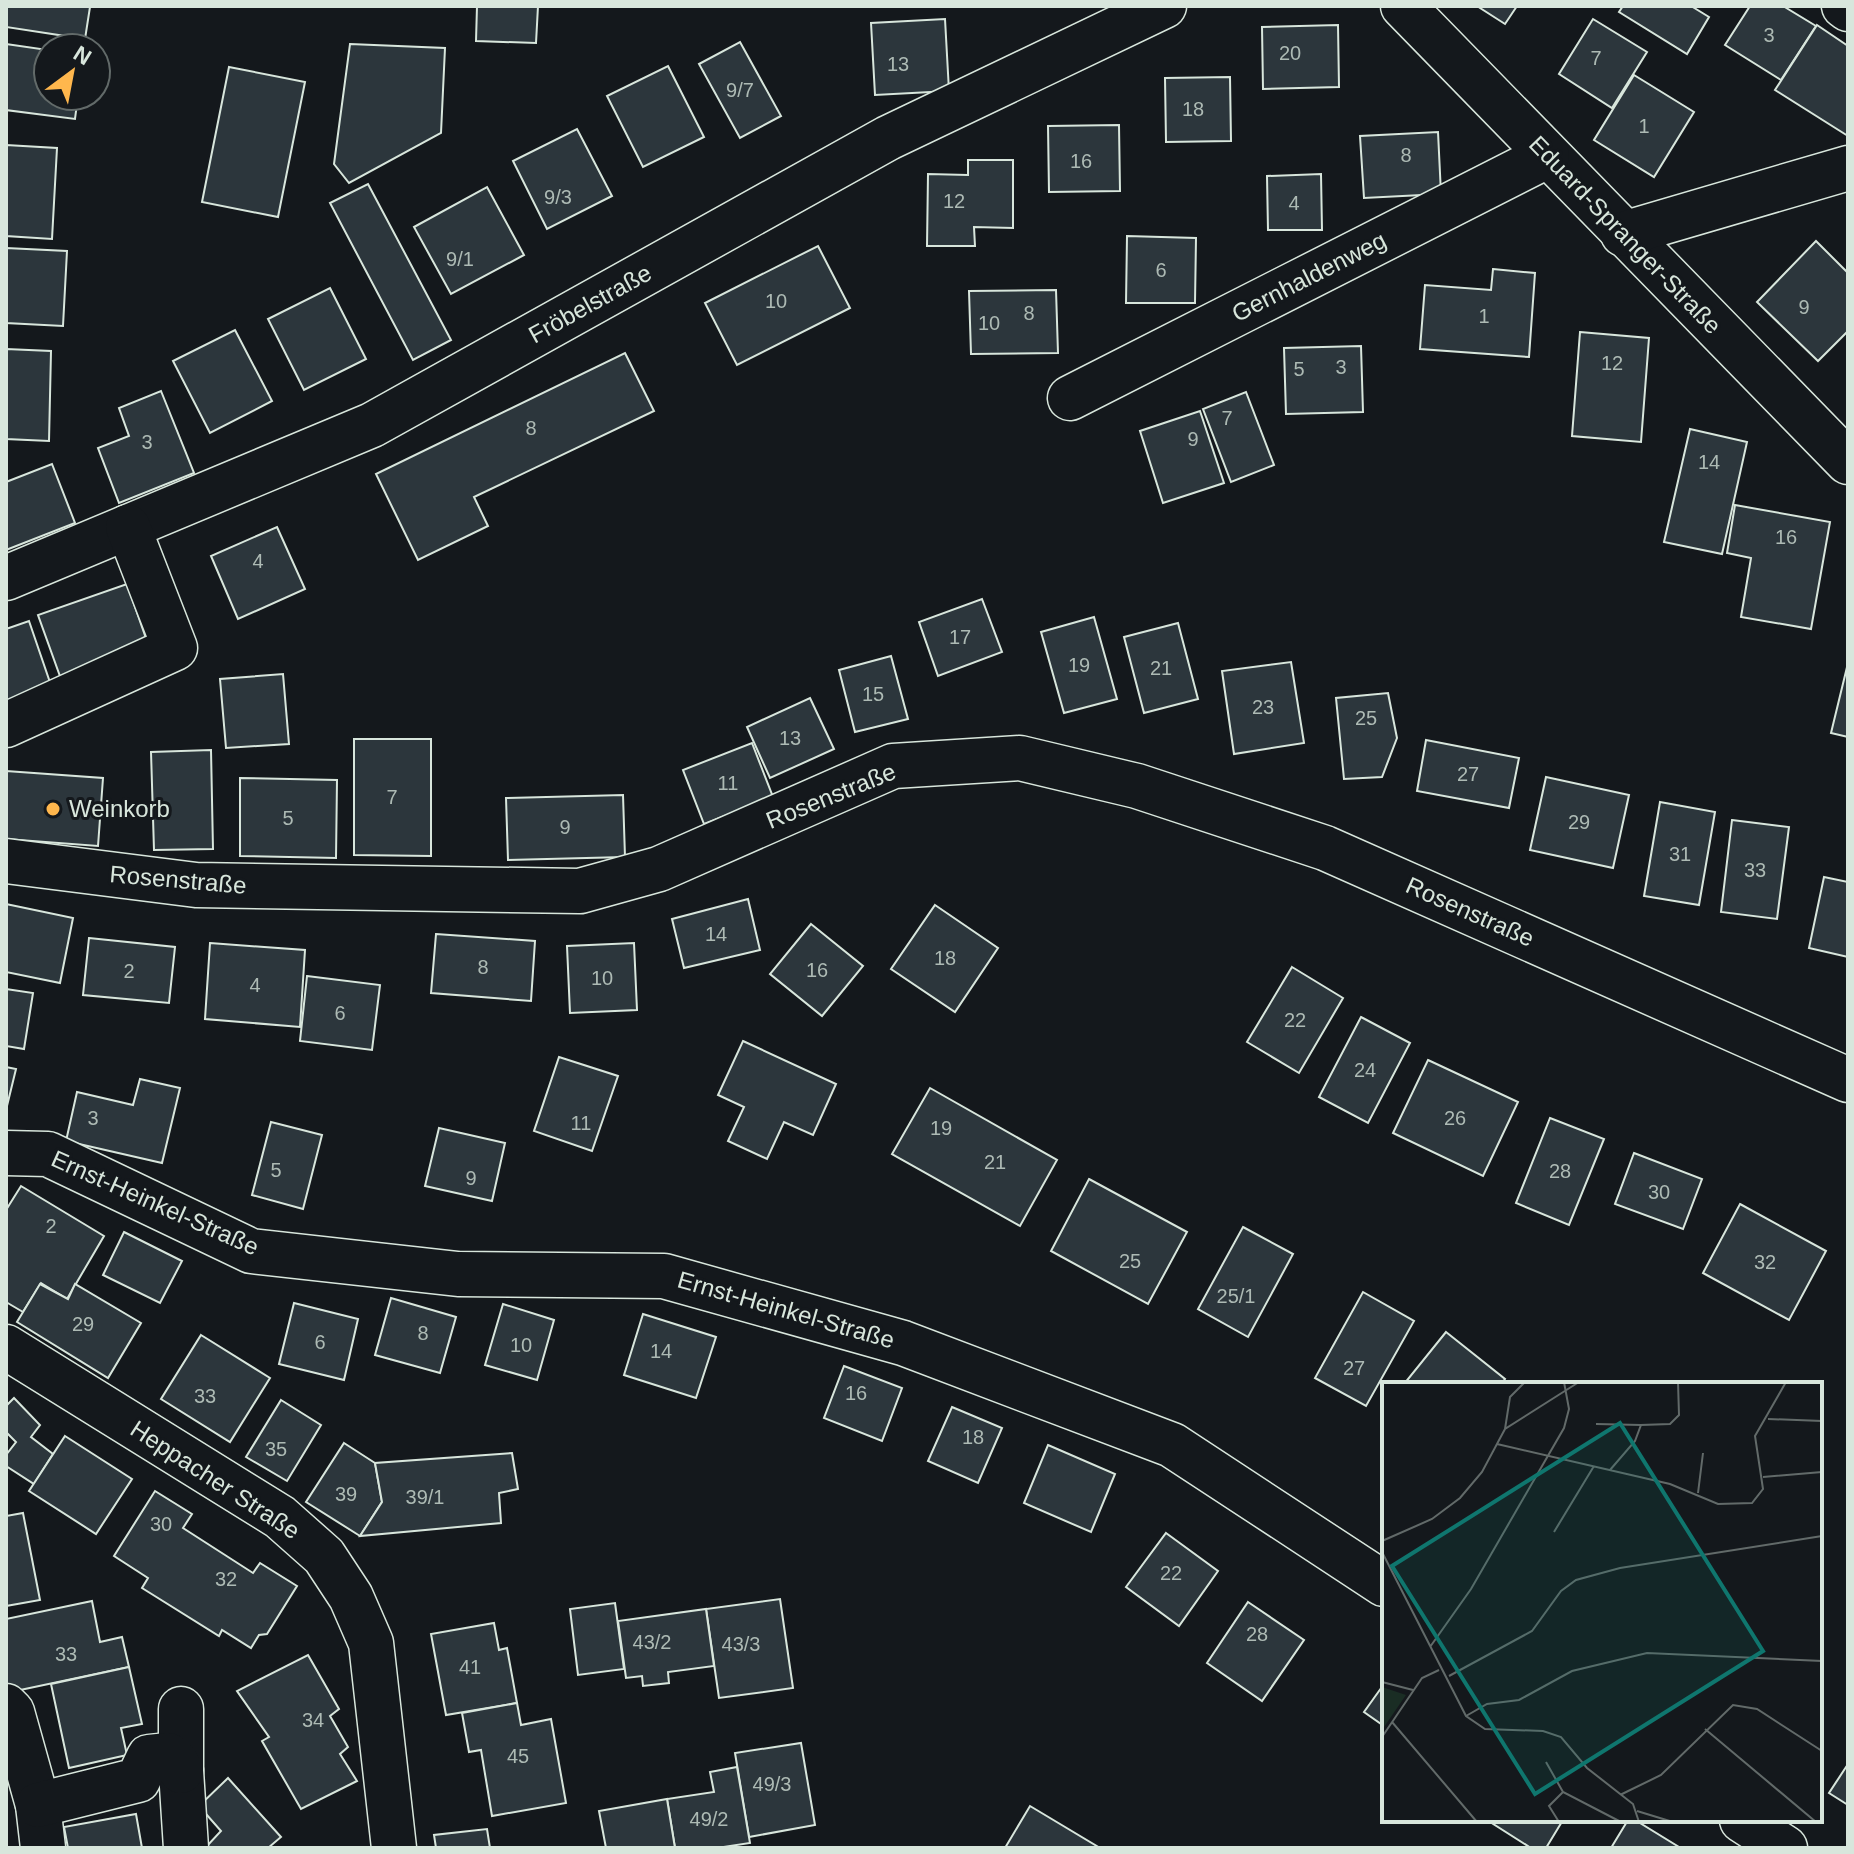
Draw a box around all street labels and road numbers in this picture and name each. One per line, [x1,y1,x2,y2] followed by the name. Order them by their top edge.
[1524,130,1727,339] street label: Eduard-Spranger-Straße
[1227,226,1390,327] street label: Gernhaldenweg
[524,259,656,348] street label: Fröbelstraße
[762,757,900,834] street label: Rosenstraße
[108,860,248,899] street label: Rosenstraße
[1402,871,1538,952] street label: Rosenstraße
[47,1145,263,1260] street label: Ernst-Heinkel-Straße
[675,1266,898,1353] street label: Ernst-Heinkel-Straße
[126,1415,305,1544] street label: Heppacher Straße

